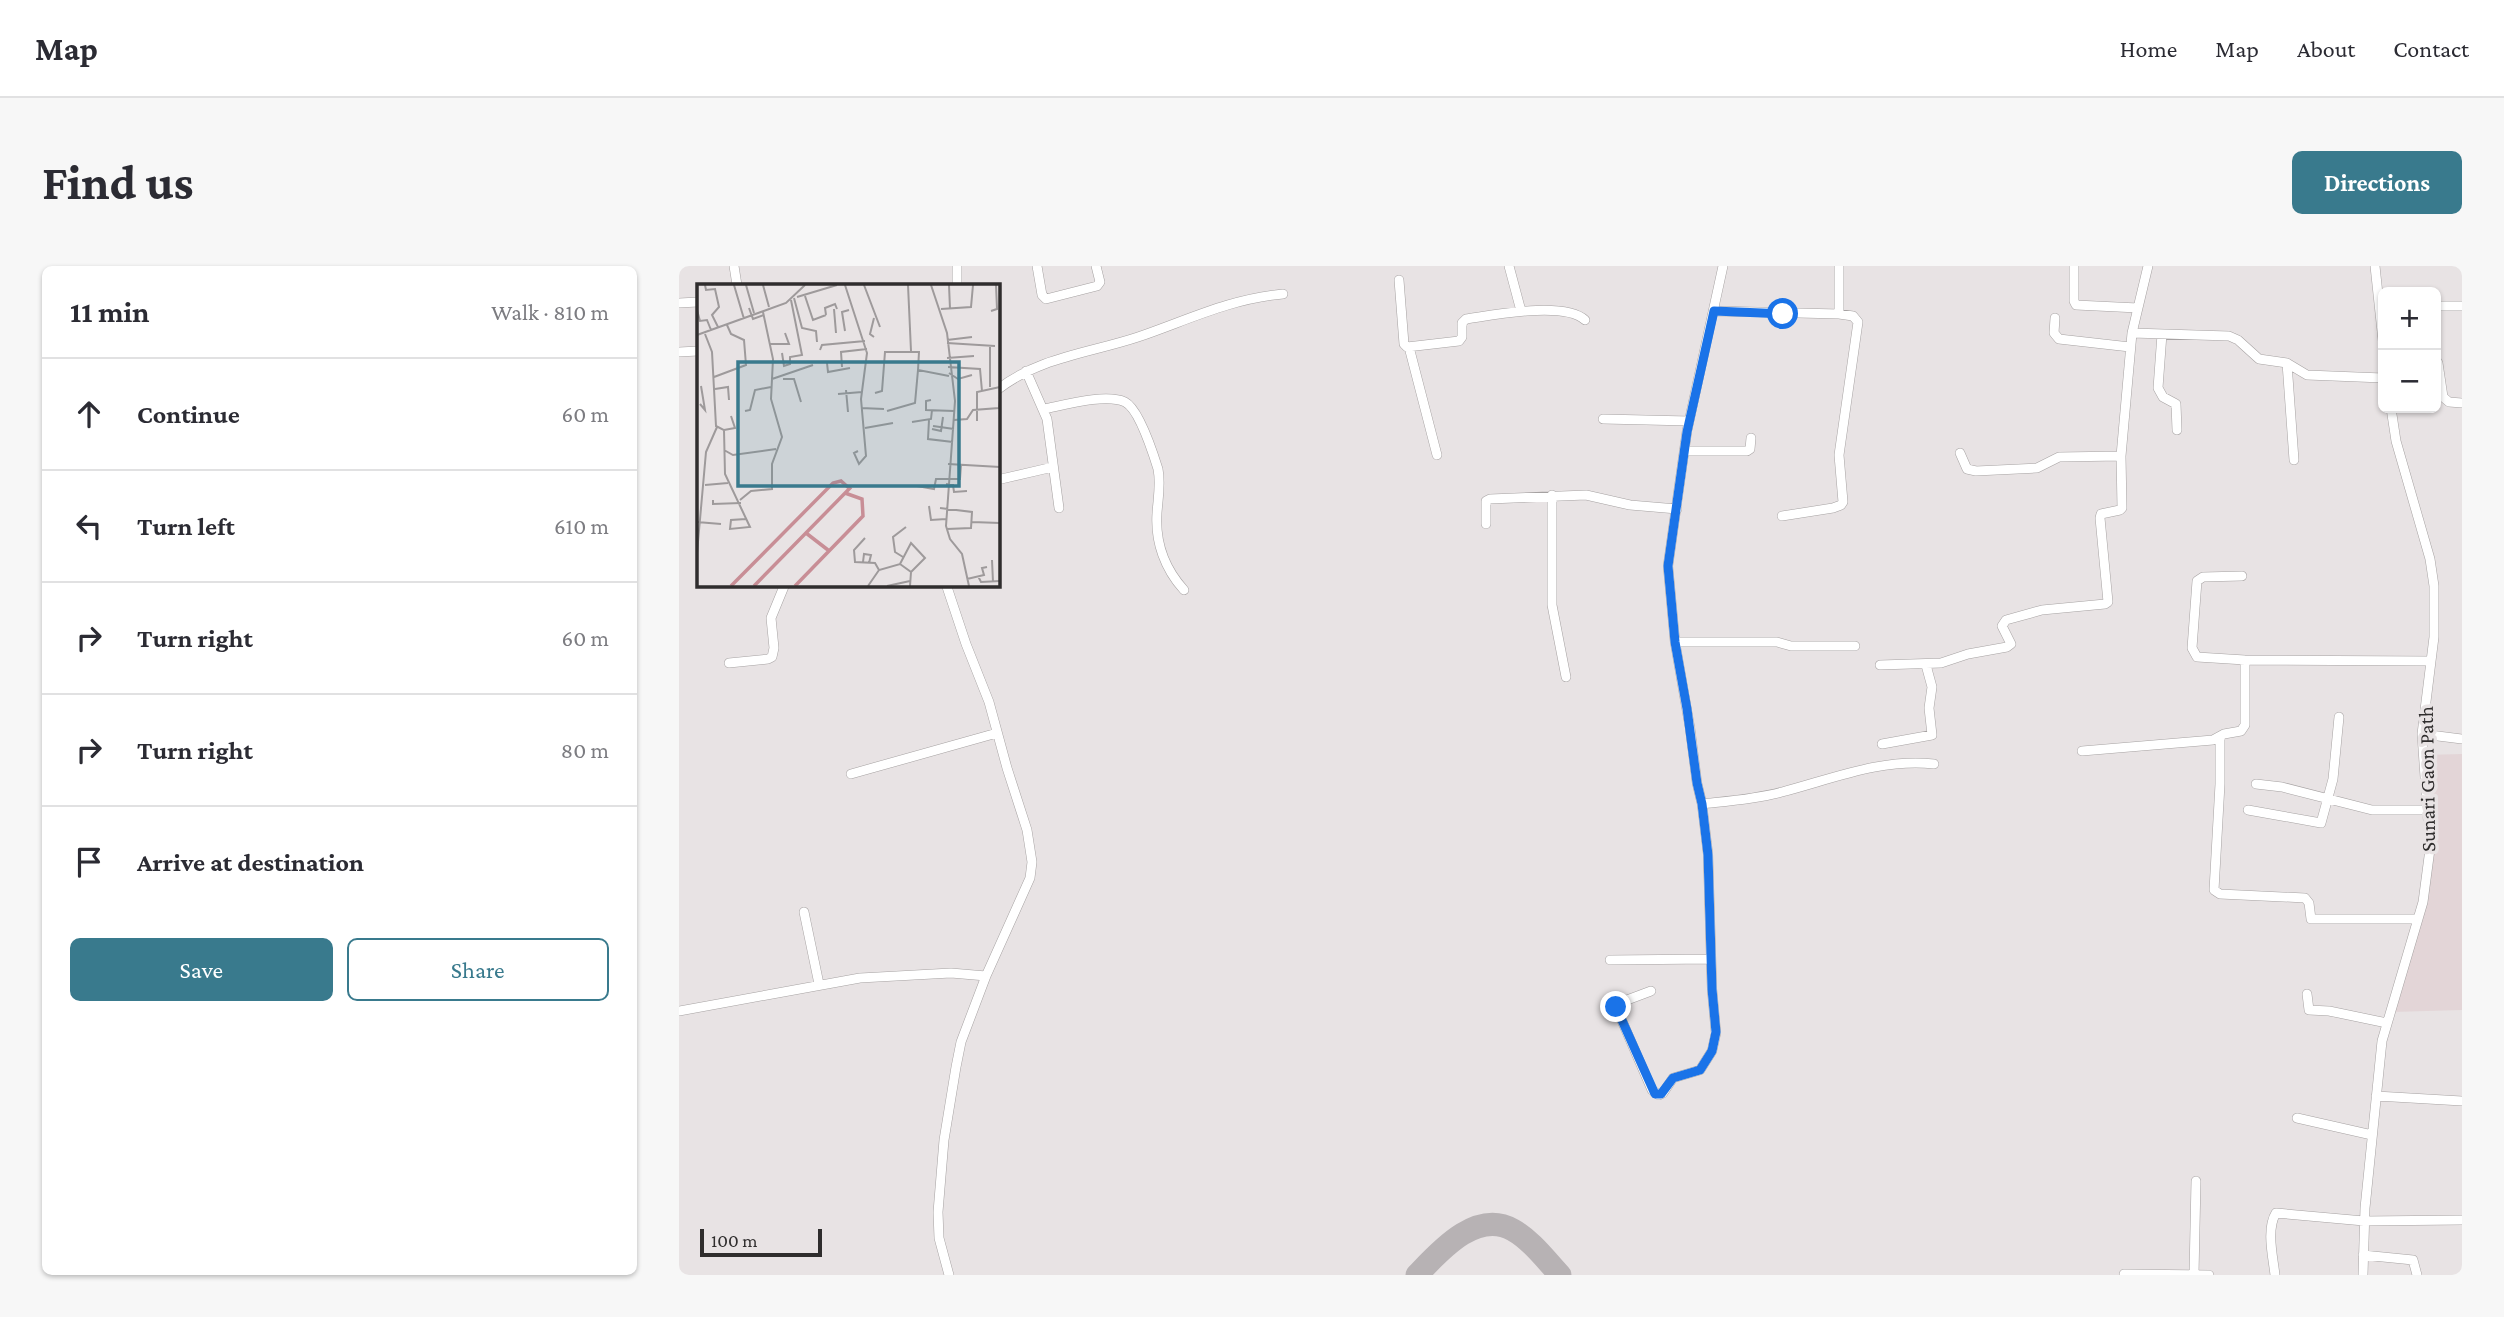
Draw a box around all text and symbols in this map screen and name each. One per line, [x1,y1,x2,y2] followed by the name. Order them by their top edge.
[35,30,98,67] text: Map
[2120,35,2177,62] text: Home
[2215,35,2259,62] text: Map
[2297,35,2355,62] text: About
[2393,35,2469,62] text: Contact
[2292,151,2462,214] button: Directions
[42,155,194,210] text: Find us
[697,284,999,586] inset map
[2378,287,2441,413] map controls
[2378,287,2441,350] button: +
[70,295,150,328] text: 11 min
[1767,298,1798,329] route start
[491,299,609,325] text: Walk · 810 m
[2378,350,2441,413] button: −
[70,395,108,433] icon: ahead
[137,400,240,429] text: Continue
[562,401,609,427] text: 60 m
[70,507,108,545] icon: left
[137,512,235,541] text: Turn left
[554,513,609,539] text: 610 m
[70,619,108,657] icon: right
[137,624,253,653] text: Turn right
[562,625,609,651] text: 60 m
[2414,706,2440,852] street label: Sunari Gaon Path
[70,731,108,769] icon: right
[137,736,253,765] text: Turn right
[561,737,609,763] text: 80 m
[70,843,108,881] icon: arrive
[137,848,364,877] text: Arrive at destination
[70,938,333,1001] button: Save
[347,938,609,1001] button: Share
[1600,991,1631,1022] route end
[700,1226,823,1258] scale bar
[711,1230,758,1251] text: 100 m

